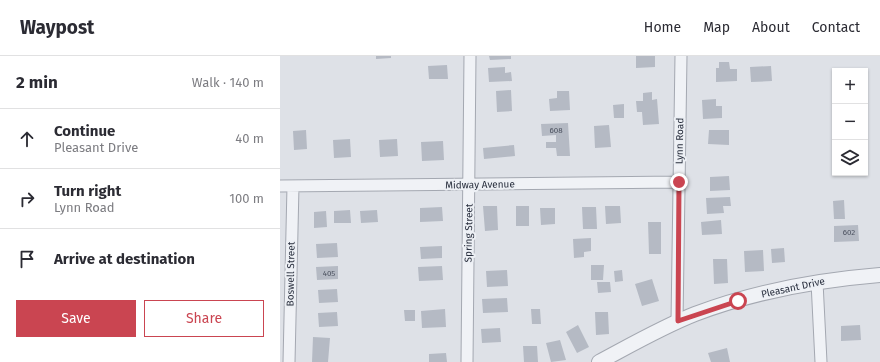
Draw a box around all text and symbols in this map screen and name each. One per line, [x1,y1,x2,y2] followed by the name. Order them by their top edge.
[20,16,94,39] text: Waypost
[644,19,681,36] text: Home
[703,19,730,36] text: Map
[752,19,790,36] text: About
[812,19,860,36] text: Contact
[832,68,868,176] map controls
[832,68,868,104] button: +
[16,72,58,93] text: 2 min
[192,75,264,90] text: Walk · 140 m
[832,104,868,140] button: −
[674,118,686,164] street label: Lynn Road
[54,122,115,140] text: Continue
[549,126,563,135] house number: 608
[16,128,38,150] icon: ahead
[235,131,264,146] text: 40 m
[54,140,138,155] text: Pleasant Drive
[832,140,868,176] button: layers
[670,173,688,191] route end
[445,178,515,192] street label: Midway Avenue
[54,182,121,200] text: Turn right
[16,188,38,210] icon: right
[229,191,264,206] text: 100 m
[54,200,115,215] text: Lynn Road
[462,203,476,263] street label: Spring Street
[843,228,855,237] house number: 602
[284,241,298,306] street label: Boswell Street
[16,248,38,270] icon: arrive
[54,250,195,268] text: Arrive at destination
[323,269,335,278] house number: 405
[760,275,826,301] street label: Pleasant Drive
[729,292,747,310] route start
[16,300,136,337] button: Save
[144,300,264,337] button: Share

